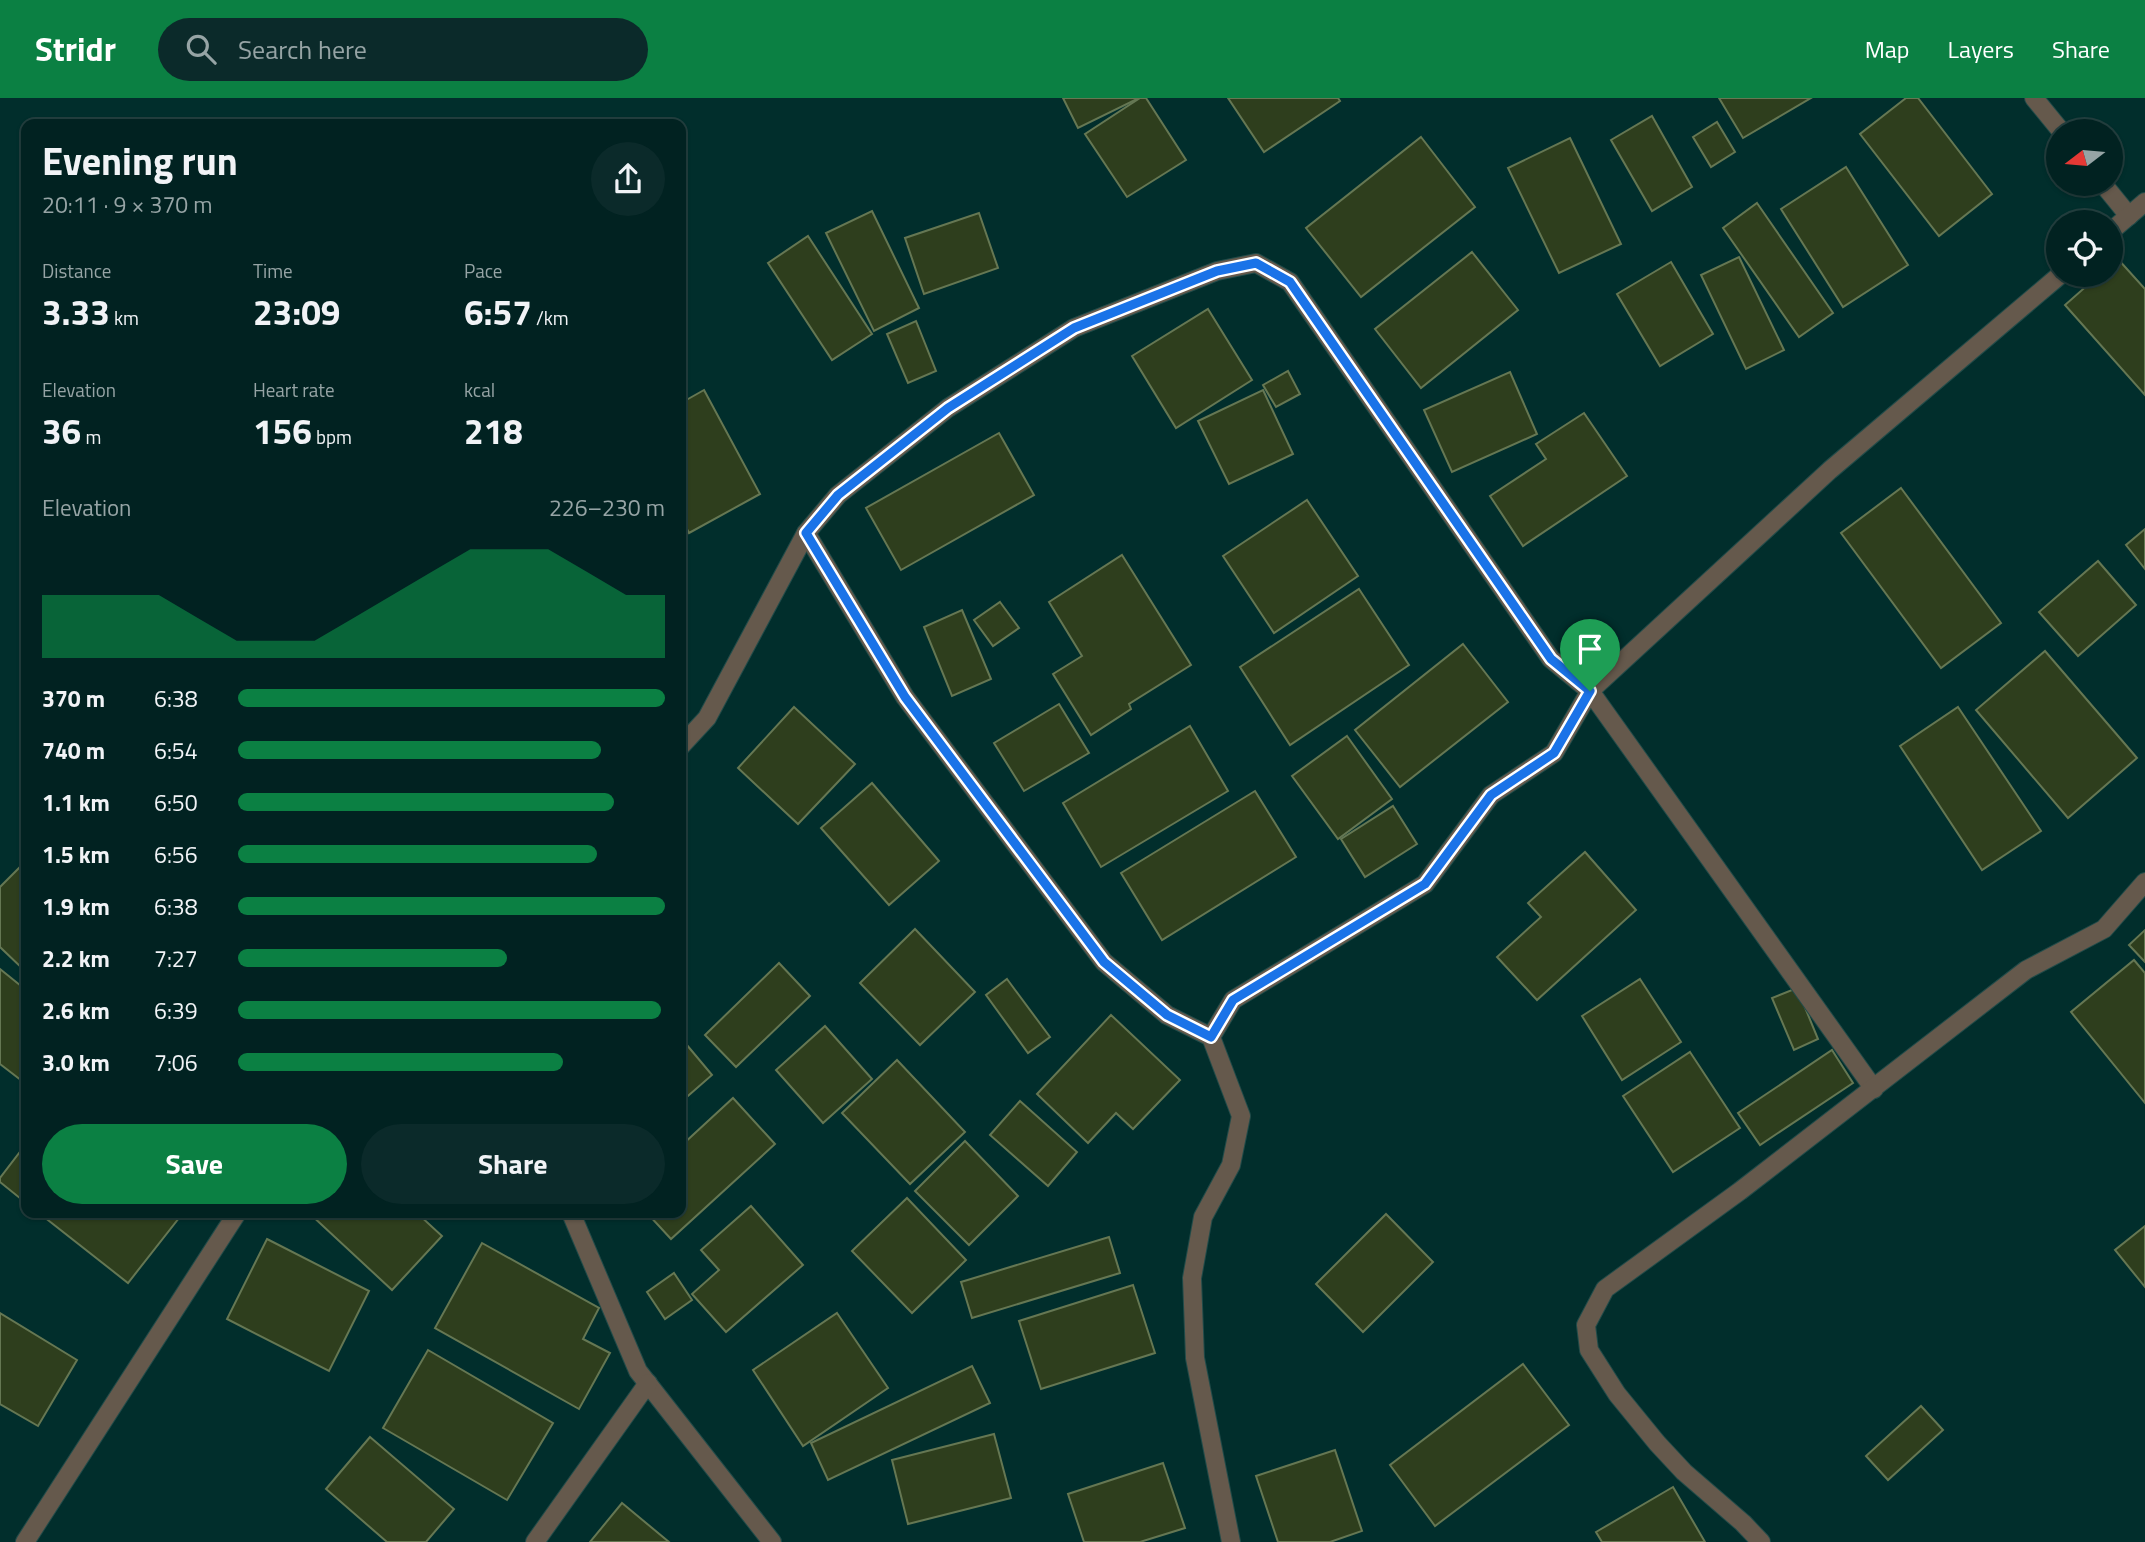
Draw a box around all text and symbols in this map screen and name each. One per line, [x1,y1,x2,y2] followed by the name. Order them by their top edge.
[158,18,648,81] search box
[35,24,116,74] text: Stridr
[182,30,220,68] icon: search
[238,30,367,69] text: Search here
[1865,31,1910,67] text: Map
[1948,31,2014,67] text: Layers
[2052,31,2110,67] text: Share
[2046,119,2123,196] north arrow
[2046,119,2123,287] map controls
[42,132,238,190] text: Evening run
[591,142,665,216] button: share
[42,187,212,222] text: 20:11 · 9 × 370 m
[2046,210,2123,287] button: locate
[42,256,111,285] text: Distance
[253,256,293,285] text: Time
[464,256,502,285] text: Pace
[42,285,110,339] text: 3.33
[253,285,340,339] text: 23:09
[464,285,532,339] text: 6:57
[110,303,139,332] text: km
[532,303,569,332] text: /km
[42,375,116,404] text: Elevation
[253,375,335,404] text: Heart rate
[464,375,495,404] text: kcal
[42,404,81,458] text: 36
[253,404,312,458] text: 156
[464,404,523,458] text: 218
[81,422,101,451] text: m
[312,422,352,451] text: bpm
[42,490,131,525] text: Elevation
[549,490,665,525] text: 226–230 m
[1560,619,1620,691] pin
[1571,630,1609,668] icon: arrive
[42,681,105,716] text: 370 m
[154,681,198,716] text: 6:38
[42,733,105,768] text: 740 m
[154,733,198,768] text: 6:54
[42,785,110,820] text: 1.1 km
[154,785,198,820] text: 6:50
[42,837,110,872] text: 1.5 km
[154,837,198,872] text: 6:56
[42,889,110,924] text: 1.9 km
[154,889,198,924] text: 6:38
[42,941,110,976] text: 2.2 km
[154,941,198,976] text: 7:27
[42,993,110,1028] text: 2.6 km
[154,993,198,1028] text: 6:39
[42,1045,110,1080] text: 3.0 km
[154,1045,198,1080] text: 7:06
[42,1124,347,1204] button: Save
[361,1124,665,1204] button: Share

